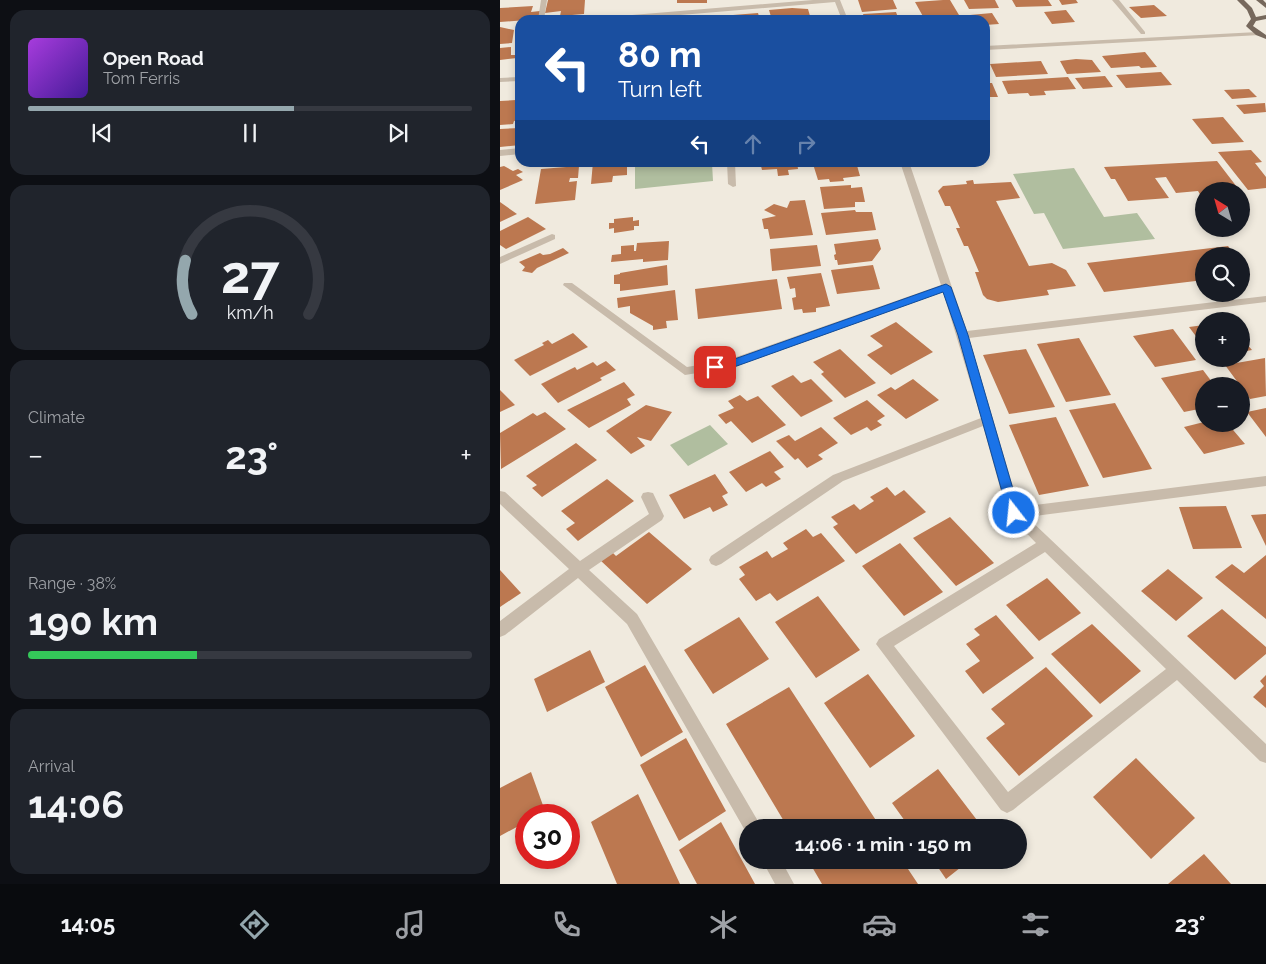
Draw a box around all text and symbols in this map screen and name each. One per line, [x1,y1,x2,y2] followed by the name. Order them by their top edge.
[618,34,702,75] text: 80 m
[535,35,600,100] icon: left
[103,47,204,69] text: Open Road
[103,69,180,88] text: Tom Ferris
[618,76,702,102] text: Turn left
[88,119,116,147] icon: previous
[236,119,264,147] icon: pause
[384,119,412,147] icon: next
[686,130,714,158] icon: left
[739,130,767,158] icon: ahead
[792,130,820,158] icon: right
[1195,182,1250,238] north arrow
[1195,182,1250,432] map controls
[221,244,280,305] text: 27
[1195,247,1250,302] button: search
[226,302,274,323] text: km/h
[1195,312,1250,367] button: +
[694,346,736,388] pin
[701,353,729,381] icon: arrive
[1195,377,1250,432] button: −
[28,408,85,427] text: Climate
[225,433,278,478] text: 23°
[28,439,43,472] text: −
[460,439,472,472] text: +
[987,486,1039,538] position arrow
[28,574,116,593] text: Range · 38%
[28,599,158,644] text: 190 km
[28,757,75,776] text: Arrival
[28,782,124,827] text: 14:06
[515,804,580,869] speed limit sign: 30
[795,833,971,855] text: 14:06 · 1 min · 150 m
[237,907,272,942] icon: directions
[393,907,428,942] icon: music
[549,907,584,942] icon: phone
[706,907,741,942] icon: climate
[862,907,897,942] icon: car
[1018,907,1053,942] icon: filters
[61,911,115,937] text: 14:05
[1175,911,1205,937] text: 23°

